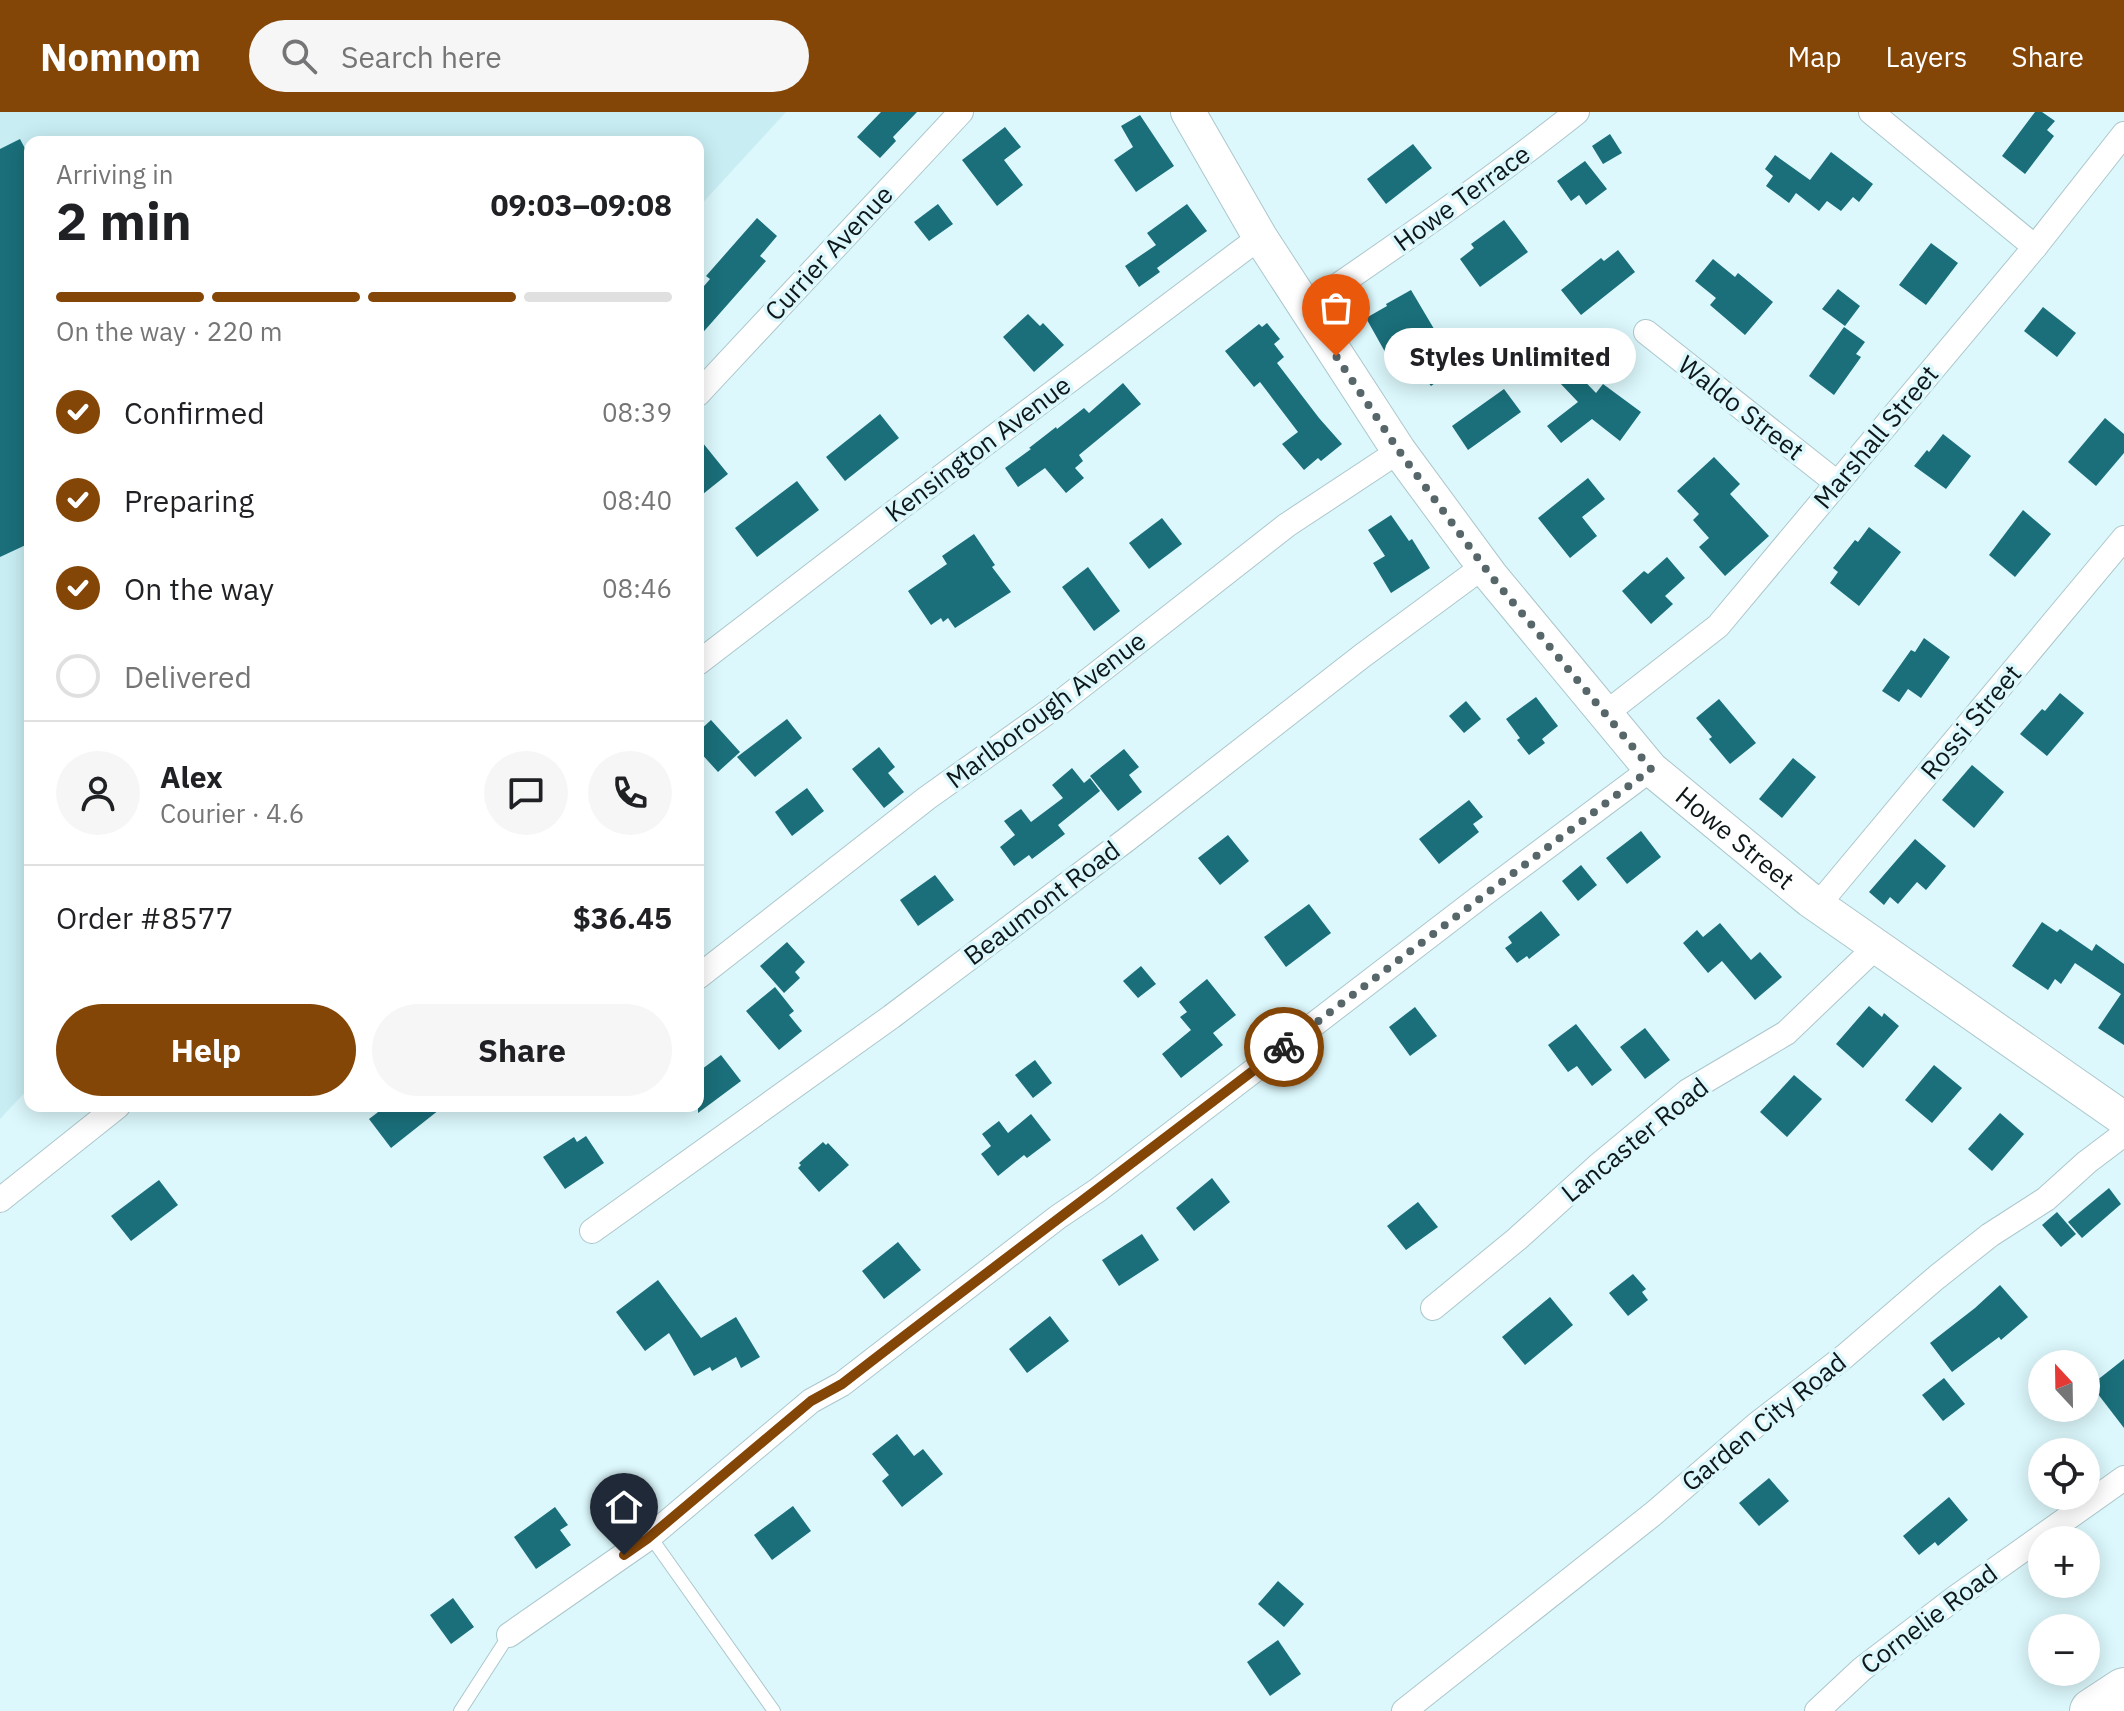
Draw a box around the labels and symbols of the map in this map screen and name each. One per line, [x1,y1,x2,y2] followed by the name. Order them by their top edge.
[1386,136,1536,258] street label: Howe Terrace
[757,177,900,327] street label: Currier Avenue
[1302,274,1370,356] pin
[1384,328,1636,384] callout: Styles Unlimited
[1672,347,1812,467] street label: Waldo Street
[1805,358,1945,515] street label: Marshall Street
[878,367,1077,529] street label: Kensington Avenue
[939,623,1152,795] street label: Marlborough Avenue
[1912,657,2028,786] street label: Rossi Street
[1669,778,1802,896] street label: Howe Street
[957,832,1126,972] street label: Beaumont Road
[1244,1007,1324,1087] courier
[1554,1069,1715,1209] street label: Lancaster Road
[1674,1344,1853,1498] street label: Garden City Road
[2028,1350,2100,1422] north arrow
[590,1473,658,1555] pin
[1853,1556,2004,1681] street label: Cornelie Road

